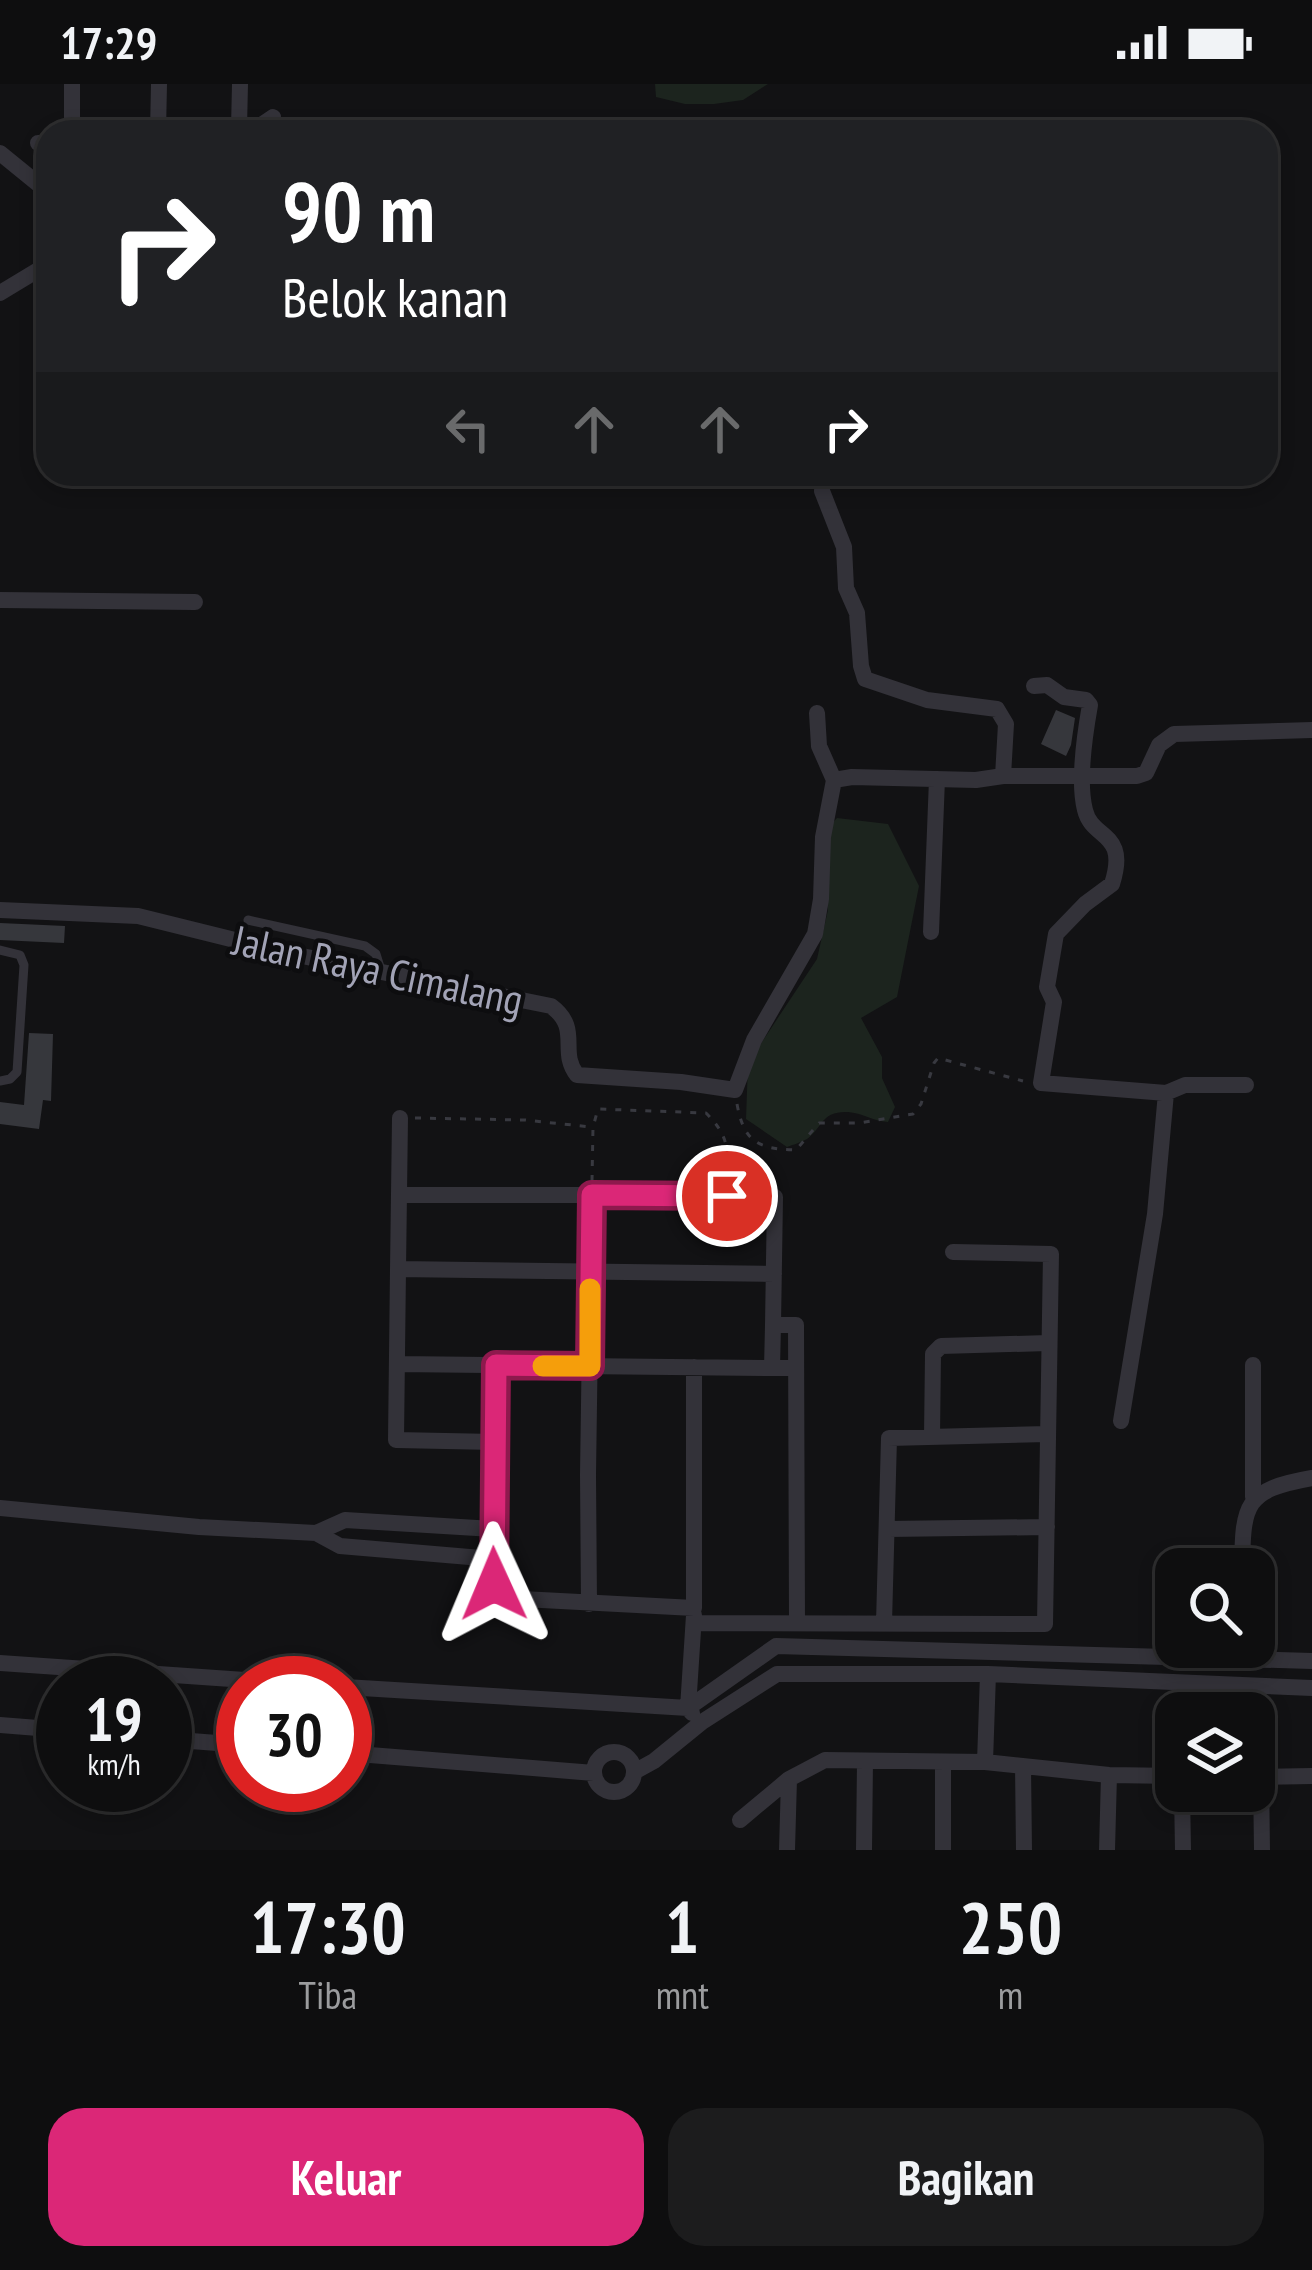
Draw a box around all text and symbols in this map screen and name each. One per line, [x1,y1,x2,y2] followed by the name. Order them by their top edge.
[60,13,157,71] text: 17:29
[282,156,435,265] text: 90 m
[84,168,240,324] icon: right
[282,262,508,332] text: Belok kanan
[435,396,501,462] icon: left
[561,396,627,462] icon: ahead
[687,396,753,462] icon: ahead
[813,396,879,462] icon: right
[226,912,528,1027] street label: Jalan Raya Cimalang
[676,1145,778,1247] pin
[694,1163,760,1229] icon: arrive
[431,1521,557,1647] position arrow
[1155,1548,1275,1812] map controls
[1155,1548,1275,1668] button: search
[216,1656,372,1812] speed limit sign: 30
[85,1680,143,1758] text: 19
[1155,1692,1275,1812] button: layers
[87,1744,141,1783] text: km/h
[250,1880,406,1973] text: 17:30
[665,1880,699,1973] text: 1
[959,1880,1062,1973] text: 250
[299,1969,357,2020] text: Tiba
[656,1969,709,2020] text: mnt
[998,1969,1023,2020] text: m
[48,2108,644,2246] button: Keluar
[668,2108,1264,2246] button: Bagikan

